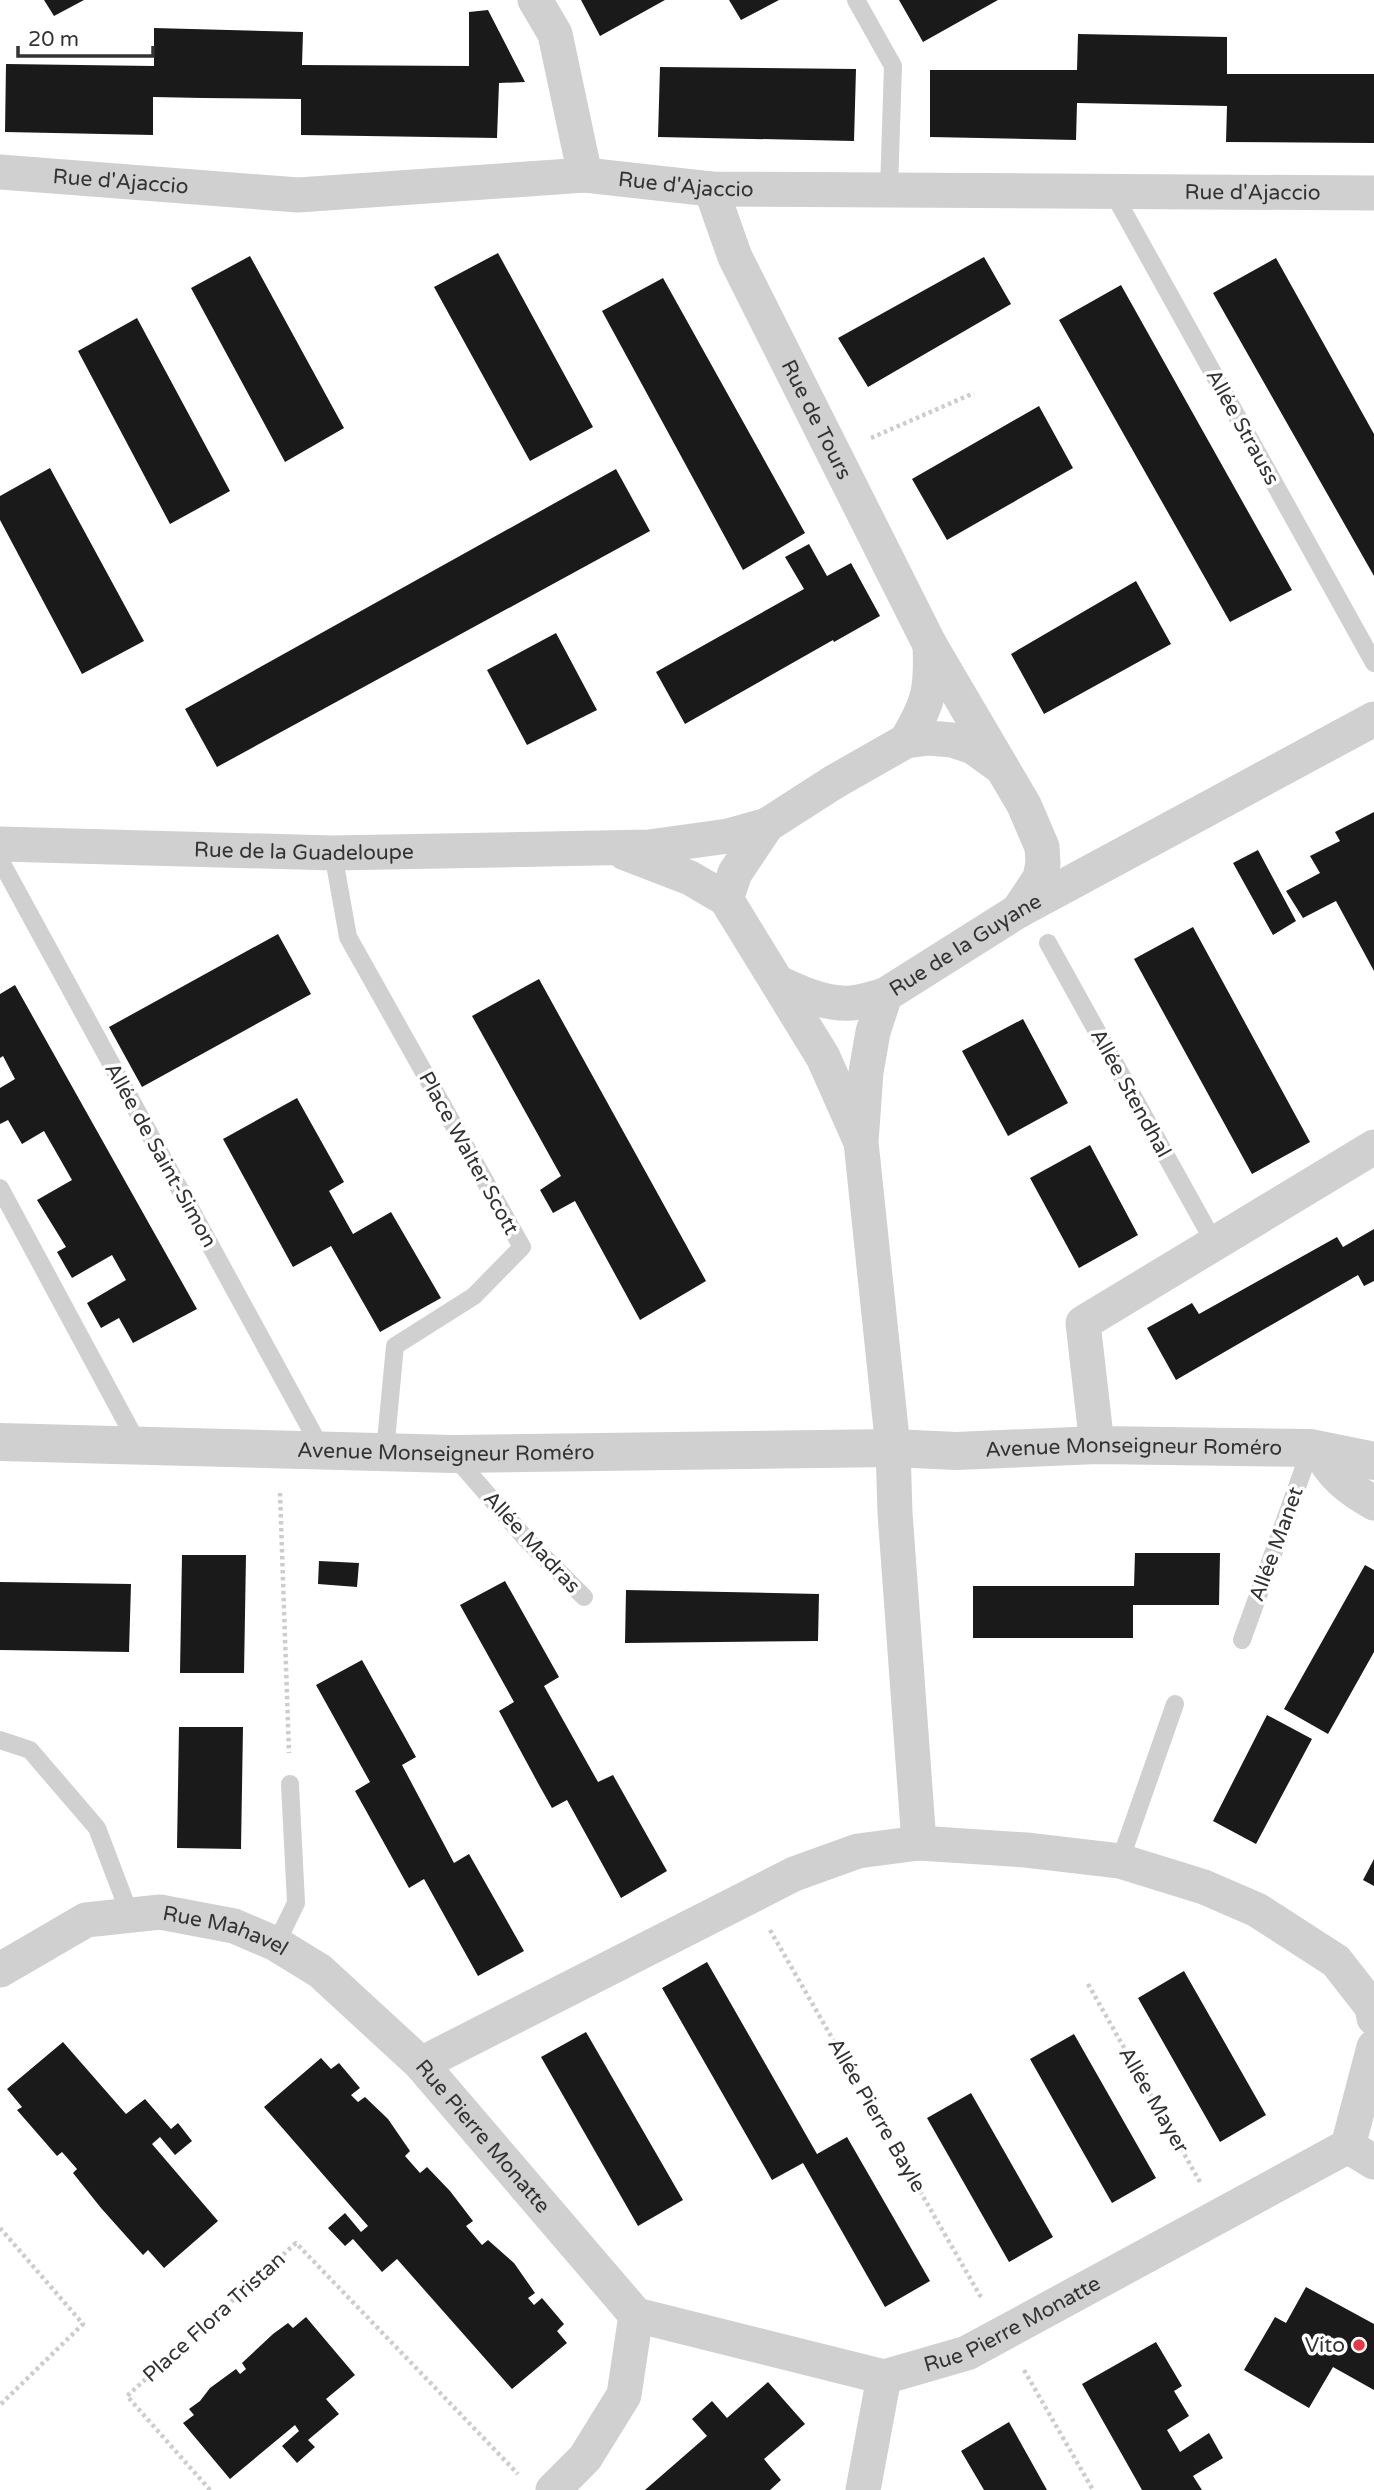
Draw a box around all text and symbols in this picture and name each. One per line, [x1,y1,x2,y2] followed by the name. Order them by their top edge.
[18,14,152,58] scale bar
[28,27,79,52] text: 20 m
[52,164,189,200] street label: Rue d'Ajaccio
[617,167,754,202] street label: Rue d'Ajaccio
[1185,180,1321,206] street label: Rue d'Ajaccio
[776,356,857,484] street label: Rue de Tours
[1200,365,1285,489] street label: Allée Strauss
[194,837,414,866] street label: Rue de la Guadeloupe
[885,889,1046,1002] street label: Rue de la Guyane
[1085,1025,1176,1162] street label: Allée Stendhal
[99,1059,222,1252] street label: Allée de Saint-Simon
[413,1067,524,1239] street label: Place Walter Scott
[985,1433,1282,1463] street label: Avenue Monseigneur Roméro
[297,1438,595,1467] street label: Avenue Monseigneur Roméro
[1244,1484,1309,1605] street label: Allée Manet
[478,1486,585,1599] street label: Allée Madras
[161,1901,292,1961] street label: Rue Mahavel
[822,2034,931,2197] street label: Allée Pierre Bayle
[1113,2043,1194,2158] street label: Allée Mayer
[410,2055,555,2219] street label: Rue Pierre Monatte
[138,2247,291,2388] street label: Place Flora Tristan
[921,2271,1105,2378] street label: Rue Pierre Monatte
[1305,2333,1345,2358] place label: Vito
[1351,2337,1367,2353] marker: Vito

